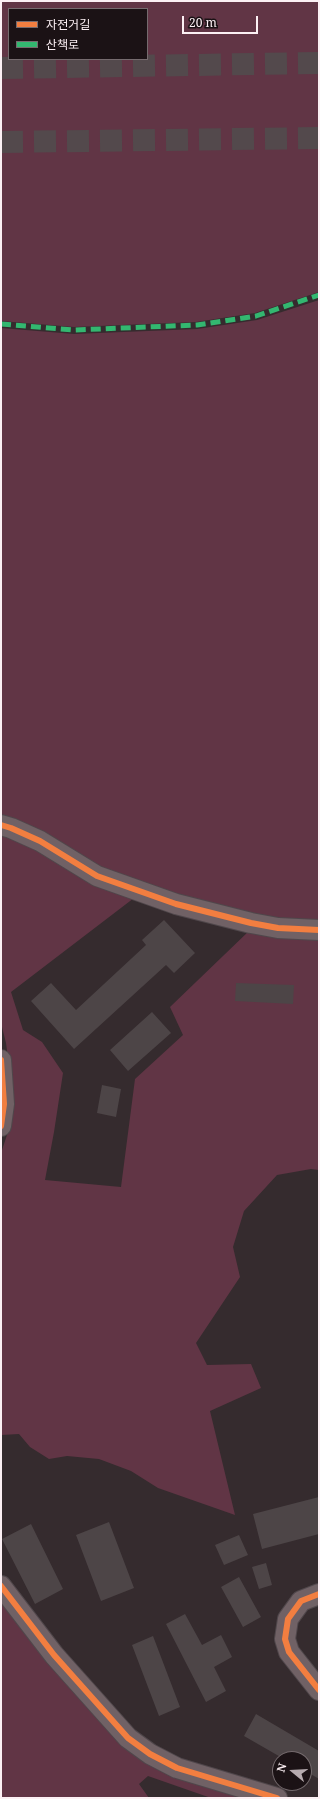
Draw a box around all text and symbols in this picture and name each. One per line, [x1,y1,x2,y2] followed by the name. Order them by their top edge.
[8,8,148,60] legend
[184,8,260,34] scale bar
[189,14,217,31] text: 20 m
[46,16,90,33] text: 자전거길
[46,36,79,53] text: 산책로
[272,1751,312,1791] north arrow
[273,1761,290,1774] text: N

